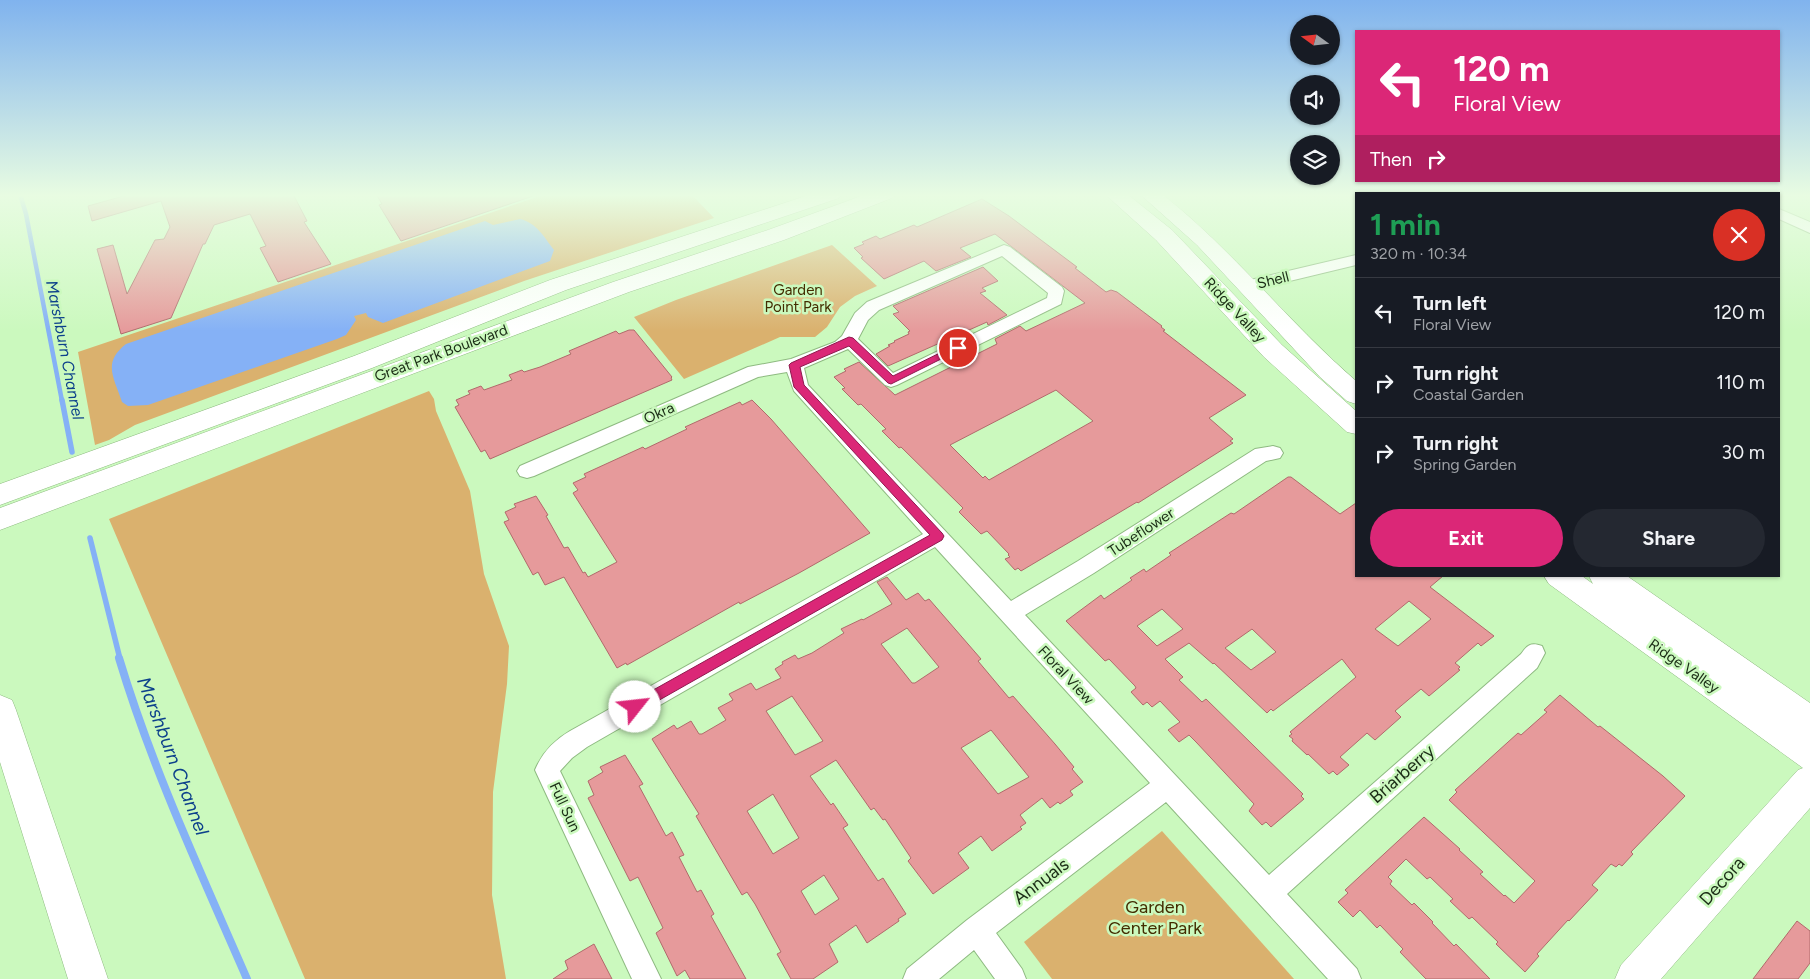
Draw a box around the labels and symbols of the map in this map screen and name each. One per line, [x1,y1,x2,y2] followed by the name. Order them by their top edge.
[1290,15,1340,65] north arrow
[1255,267,1291,293] street label: Shell
[1200,274,1270,346] street label: Ridge Valley
[42,279,88,422] water label: Marshburn Channel
[765,281,832,316] park label: Garden Point Park
[372,320,510,386] street label: Great Park Boulevard
[937,327,979,369] pin
[641,398,677,428] street label: Okra
[1105,504,1177,560] street label: Tubeflower
[1645,635,1723,697] street label: Ridge Valley
[1034,642,1098,708] street label: Floral View
[132,673,214,839] water label: Marshburn Channel
[608,680,660,732] position arrow
[1365,740,1439,808] street label: Briarberry
[546,779,584,835] street label: Full Sun
[1695,852,1749,910] street label: Decora
[1009,853,1073,909] street label: Annuals
[1108,896,1202,939] park label: Garden Center Park

